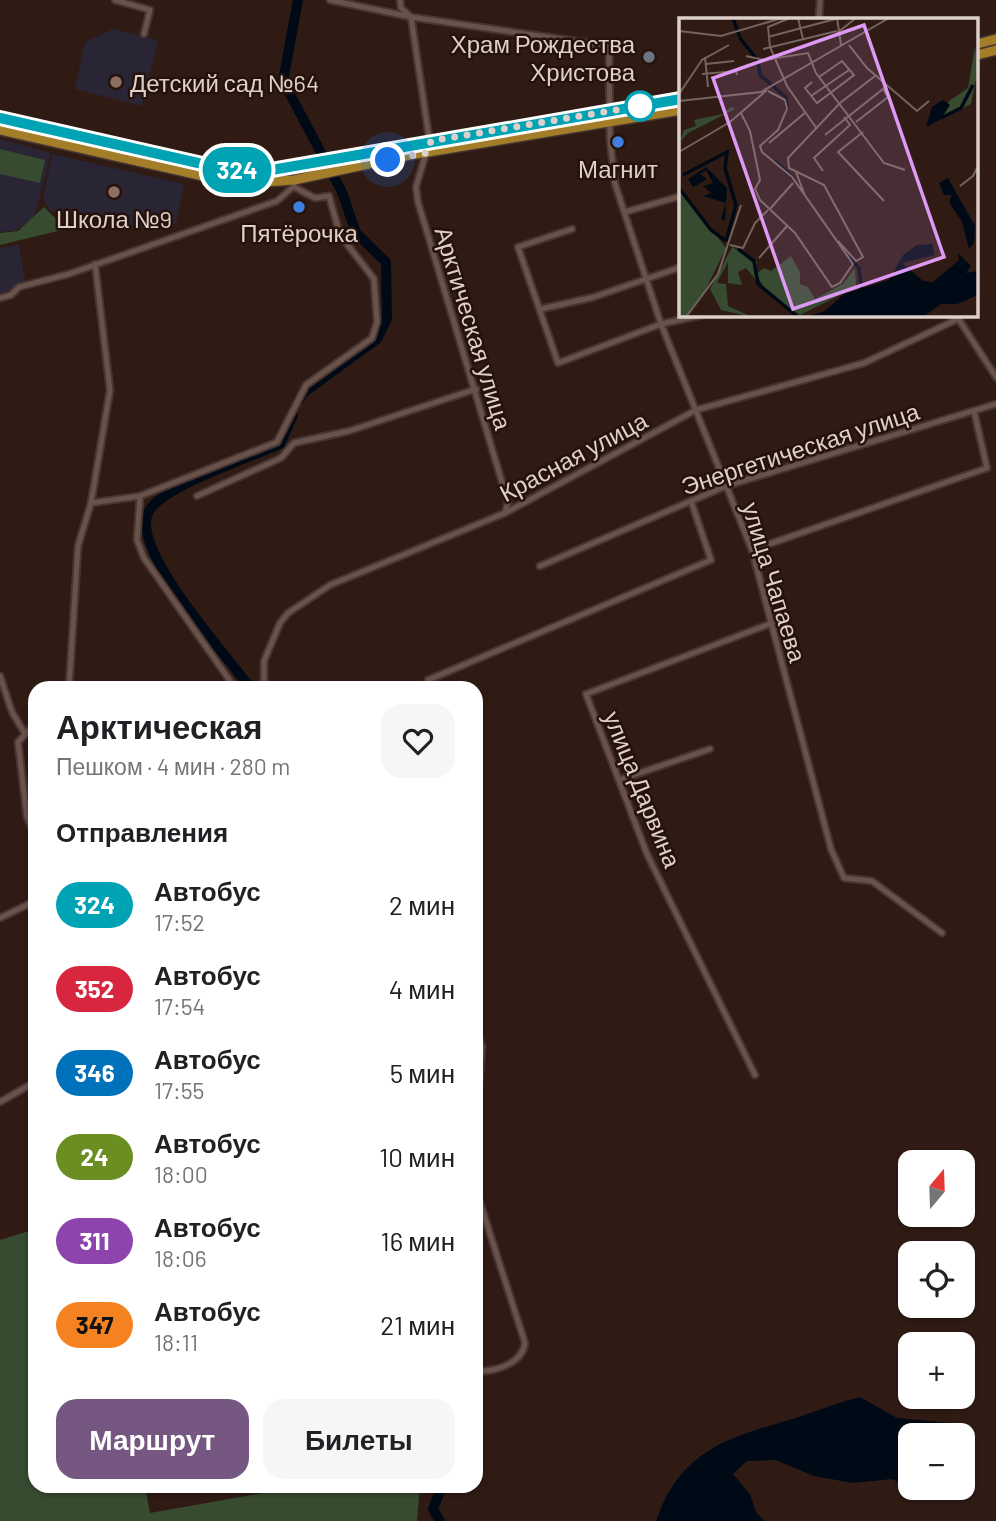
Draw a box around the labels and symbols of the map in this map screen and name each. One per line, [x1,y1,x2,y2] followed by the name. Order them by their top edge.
[679,18,978,317] inset map
[451,29,636,86] place label: Храм Рождества Христова
[641,49,657,65] marker: Храм Рождества Христова
[130,68,319,97] place label: Детский сад №64
[108,74,124,90] marker: Детский сад №64
[625,91,655,121] unlabelled marker
[610,134,626,150] marker: Магнит
[370,142,405,177] your location
[197,147,277,193] line badge: 324
[578,154,658,183] place label: Магнит
[106,184,122,200] marker: Школа №9
[291,199,307,215] marker: Пятёрочка
[56,204,172,233] place label: Школа №9
[240,218,358,247] place label: Пятёрочка
[429,223,519,434] street label: Арктическая улица
[677,396,923,500] street label: Энергетическая улица
[494,405,652,507] street label: Красная улица
[737,499,813,666] street label: улица Чапаева
[598,706,688,872] street label: улица Дарвина
[898,1150,975,1227] north arrow

